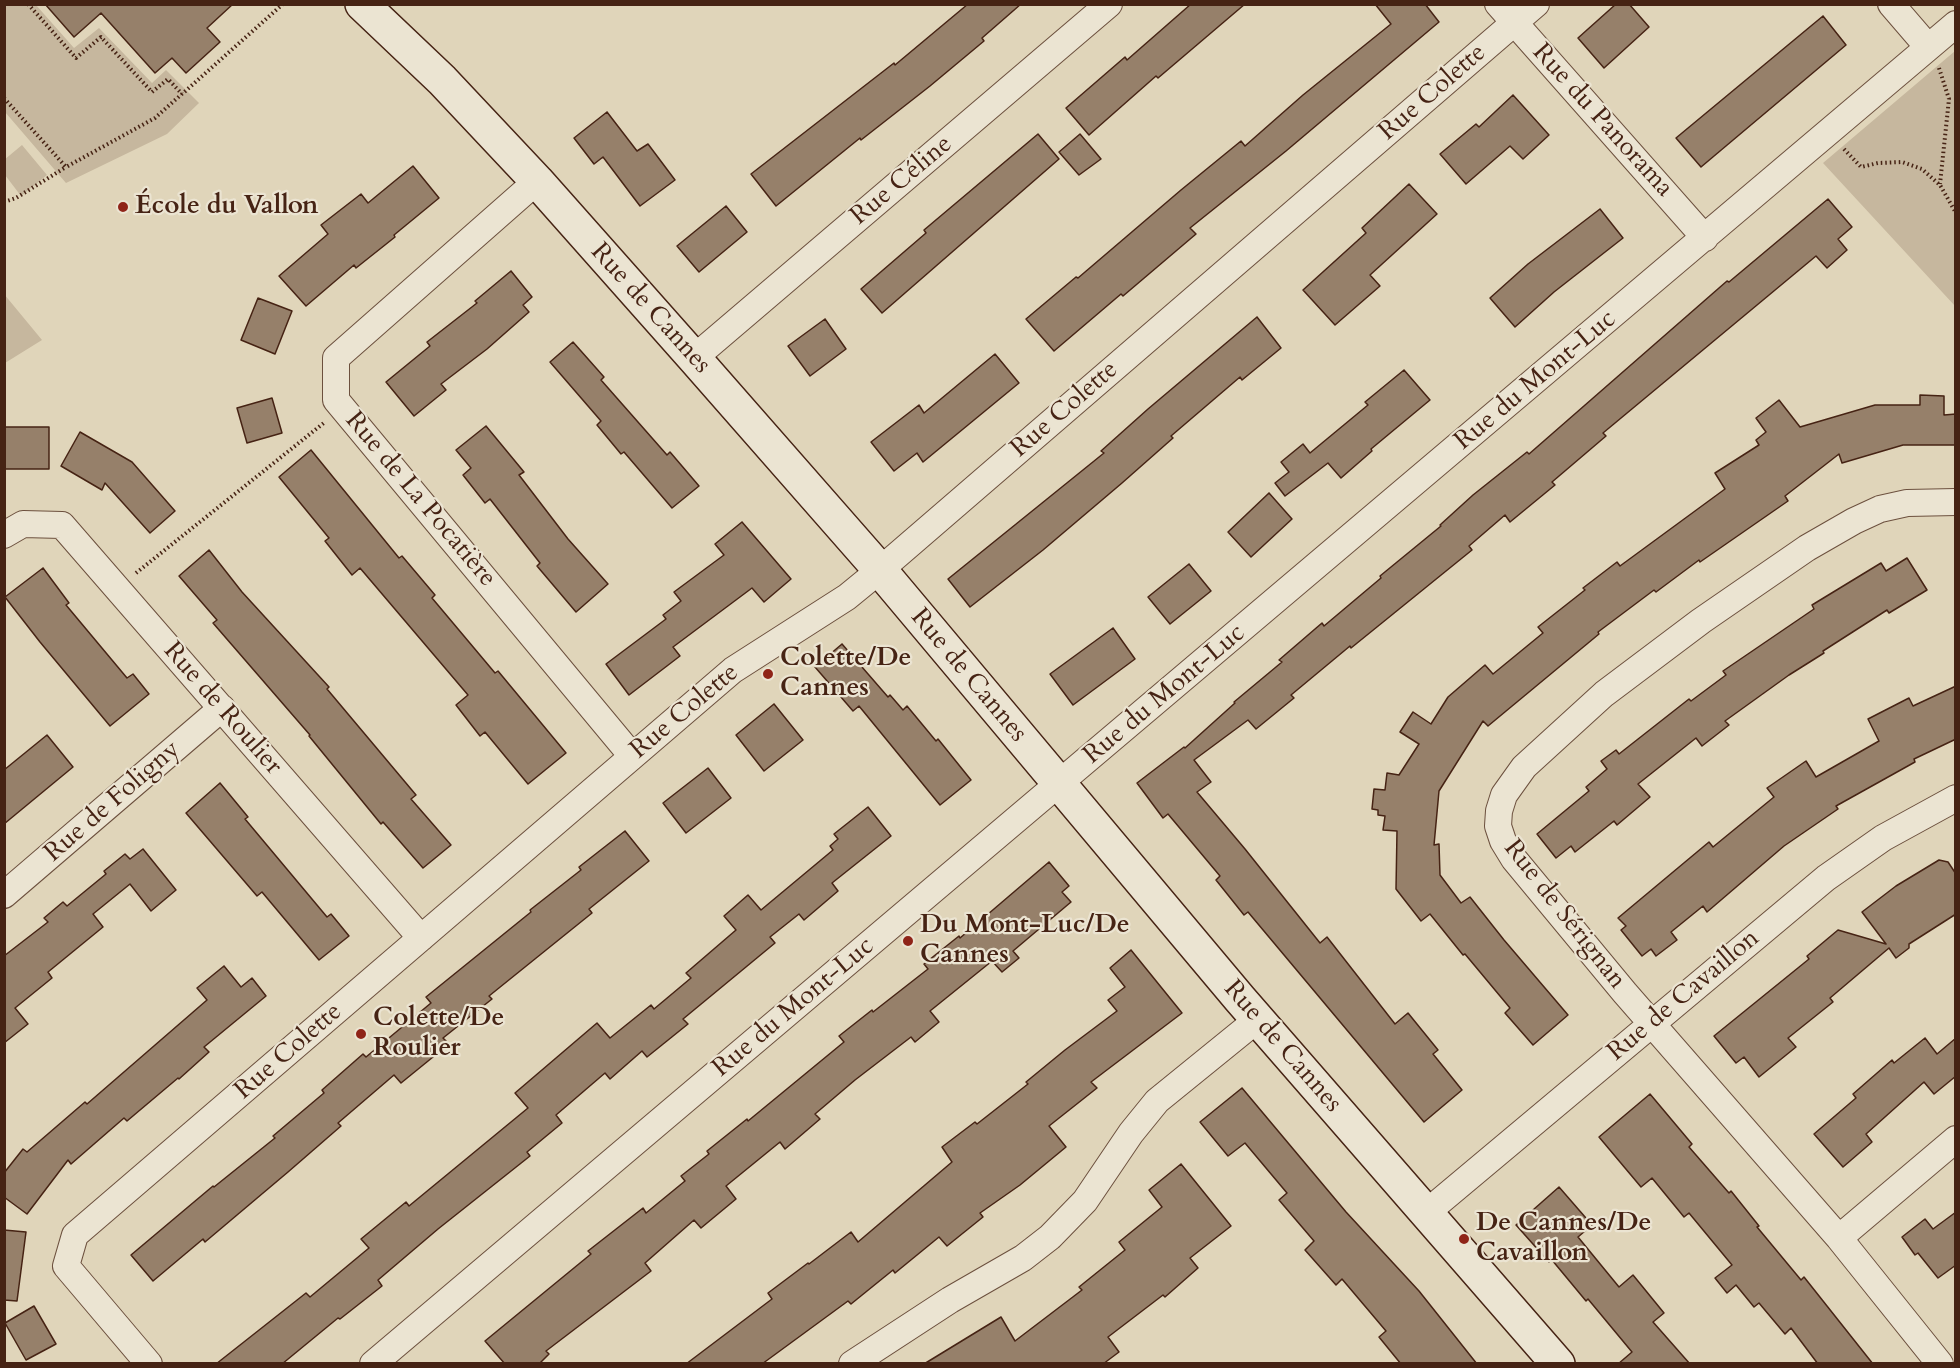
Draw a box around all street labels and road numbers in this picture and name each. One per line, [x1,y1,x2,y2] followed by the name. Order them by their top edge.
[1373,38,1493,148] street label: Rue Colette
[1525,38,1679,204] street label: Rue du Panorama
[845,129,959,233] street label: Rue Céline
[583,237,717,381] street label: Rue de Cannes
[1449,304,1623,458] street label: Rue du Mont-Luc
[1005,355,1125,465] street label: Rue Colette
[338,406,502,594] street label: Rue de La Pocatière
[903,603,1033,749] street label: Rue de Cannes
[1078,618,1252,772] street label: Rue du Mont-Luc
[156,636,288,782] street label: Rue de Roulier
[625,658,745,766] street label: Rue Colette
[39,735,187,869] street label: Rue de Foligny
[1496,834,1632,996] street label: Rue de Sérignan
[1602,923,1766,1069] street label: Rue de Cavaillon
[707,931,881,1085] street label: Rue du Mont-Luc
[1216,975,1348,1119] street label: Rue de Cannes
[229,997,349,1107] street label: Rue Colette

